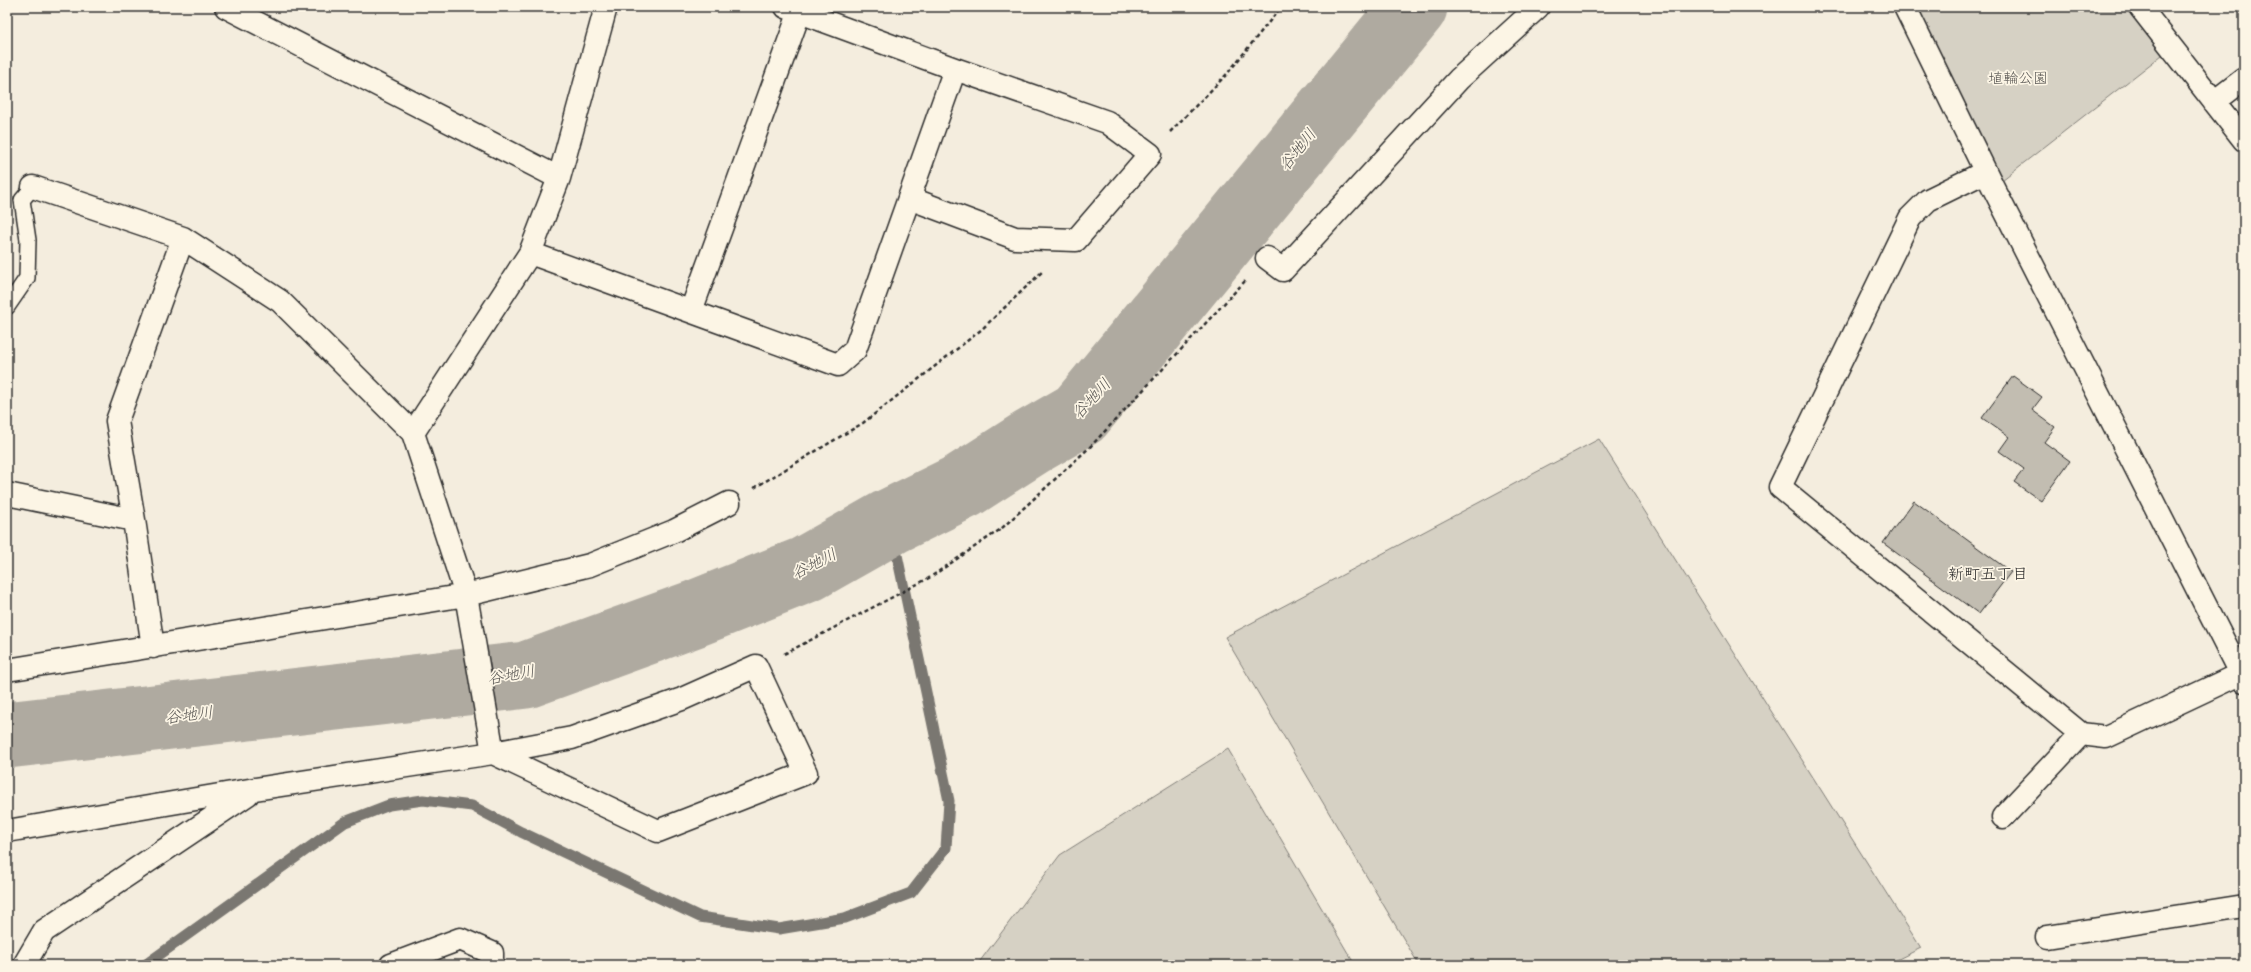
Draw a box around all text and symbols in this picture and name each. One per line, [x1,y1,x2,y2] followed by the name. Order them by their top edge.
[1988,69,2048,91] park label: 埴輪公園
[1275,125,1323,176] water label: 谷地川
[1068,374,1118,425] water label: 谷地川
[789,544,842,586] water label: 谷地川
[1948,564,2028,587] district label: 新町五丁目
[486,661,537,692] water label: 谷地川
[164,702,215,731] water label: 谷地川

